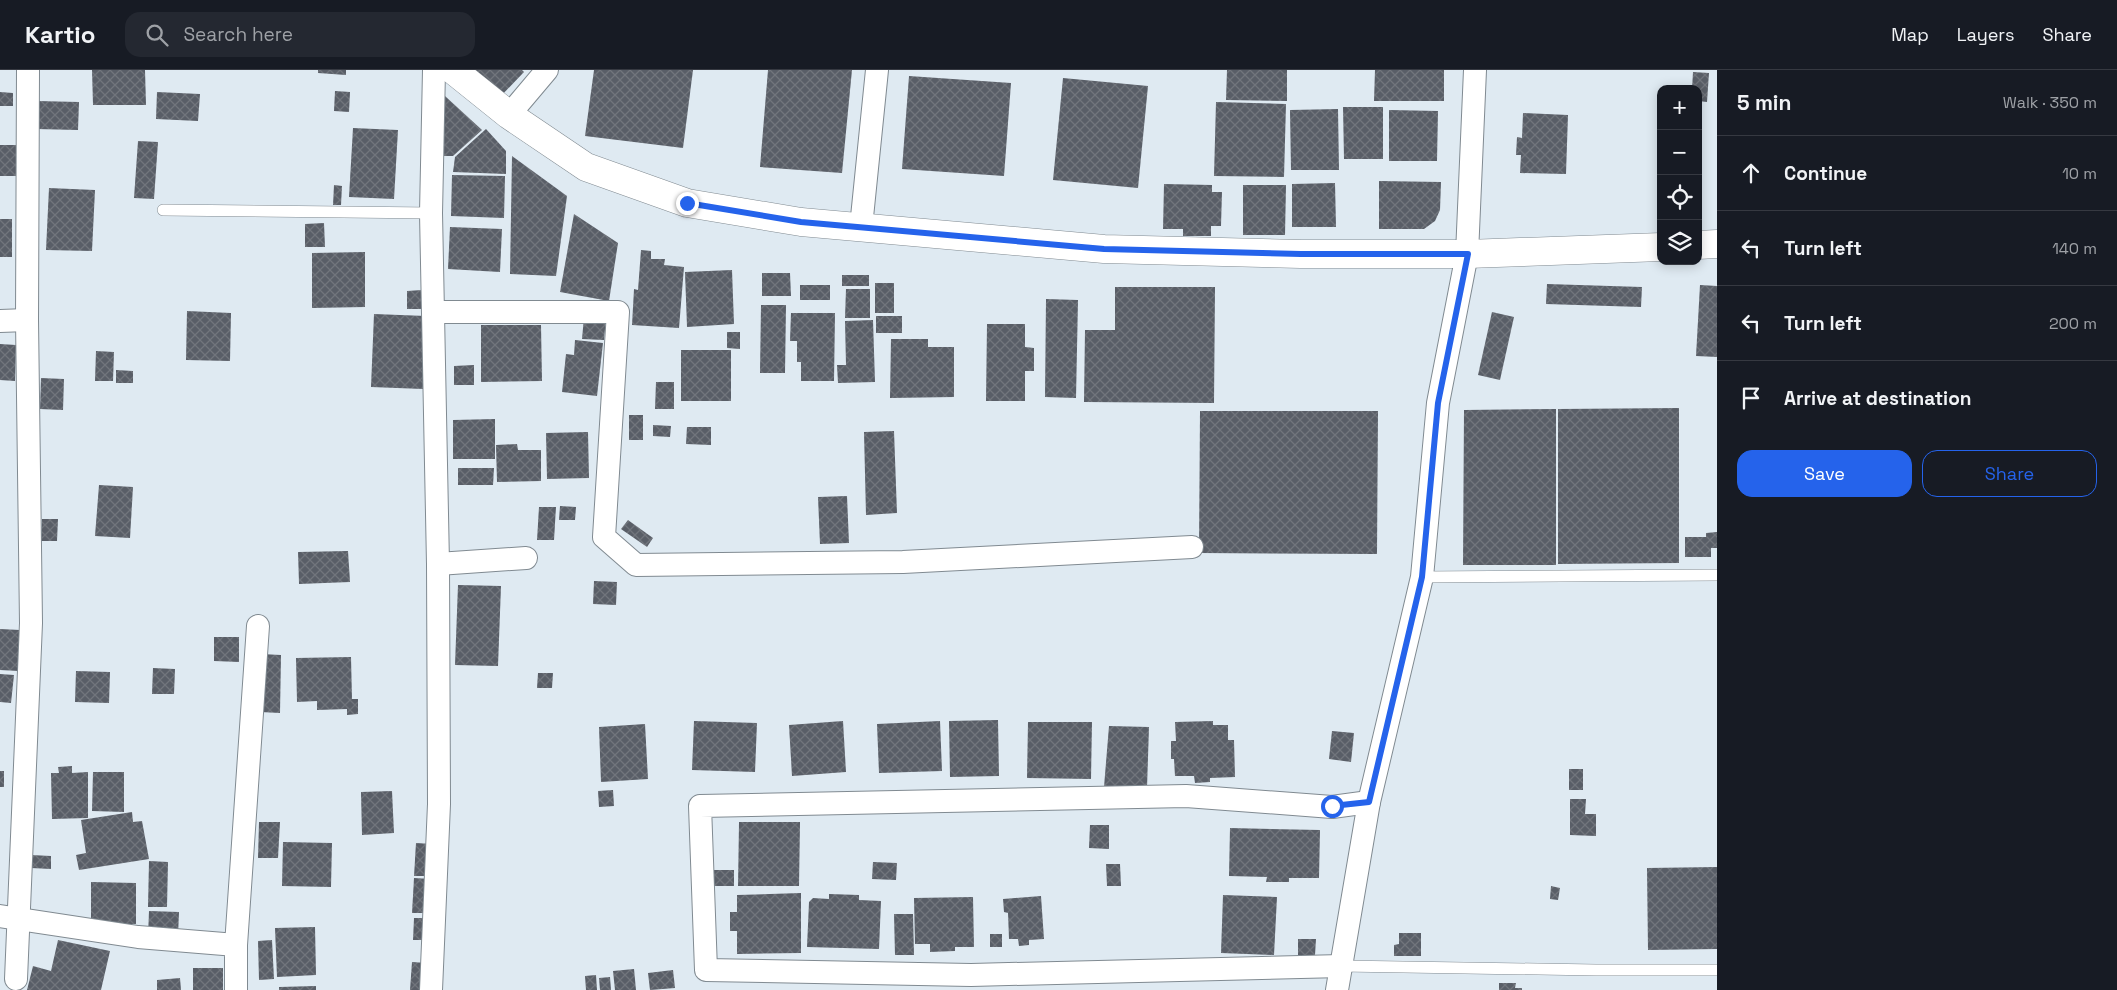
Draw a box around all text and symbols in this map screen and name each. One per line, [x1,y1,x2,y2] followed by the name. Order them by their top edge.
[125,12,475,57] search box
[25,19,95,50] text: Kartio
[143,21,171,49] icon: search
[183,22,293,47] text: Search here
[1891,23,1929,46] text: Map
[1957,23,2014,46] text: Layers
[2042,23,2092,46] text: Share
[1657,85,1702,265] map controls
[1657,85,1702,130] button: +
[1737,89,1791,116] text: 5 min
[2003,92,2097,113] text: Walk · 350 m
[1657,130,1702,175] button: −
[1737,159,1765,187] icon: ahead
[1784,161,1867,186] text: Continue
[2062,163,2097,184] text: 10 m
[1657,175,1702,220] button: locate
[676,192,699,215] route end
[1657,220,1702,265] button: layers
[1737,234,1765,262] icon: left
[1784,236,1862,261] text: Turn left
[2052,238,2097,259] text: 140 m
[1737,309,1765,337] icon: left
[1784,311,1862,336] text: Turn left
[2049,313,2097,334] text: 200 m
[1737,384,1765,412] icon: arrive
[1784,386,1972,411] text: Arrive at destination
[1737,450,1912,497] button: Save
[1922,450,2097,497] button: Share
[1321,795,1344,818] route start

